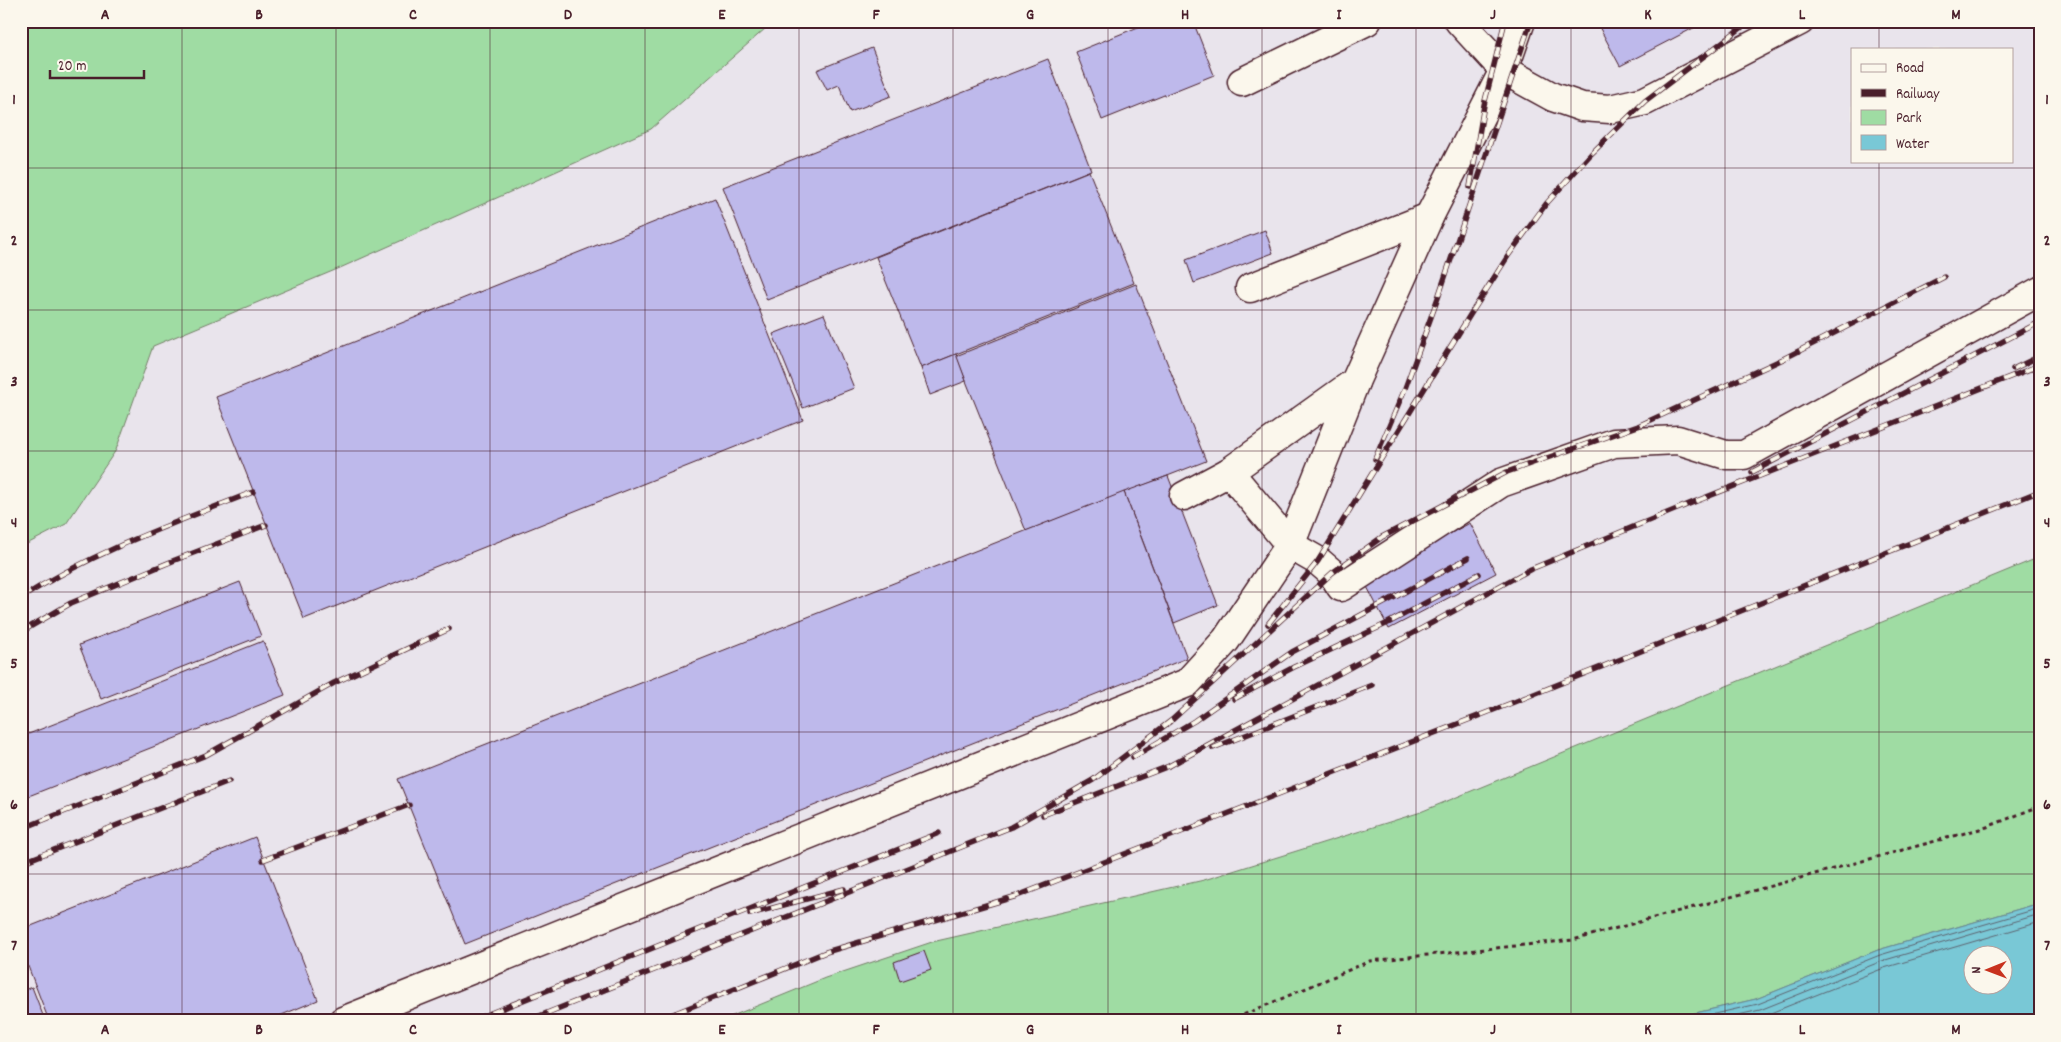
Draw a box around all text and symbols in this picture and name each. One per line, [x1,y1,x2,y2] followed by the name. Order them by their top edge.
[101,4,110,27] text: A
[255,4,263,27] text: B
[409,4,417,27] text: C
[564,4,573,27] text: D
[718,4,726,27] text: E
[872,4,880,27] text: F
[1026,4,1034,27] text: G
[1181,4,1189,27] text: H
[1337,4,1343,27] text: I
[1490,4,1496,27] text: J
[1644,4,1652,27] text: K
[1799,4,1806,27] text: L
[1951,4,1961,27] text: M
[50,48,144,80] scale bar
[1851,48,2014,162] legend
[58,56,86,78] text: 20 m
[1896,58,1924,80] text: Road
[1896,84,1940,106] text: Railway
[12,89,16,112] text: 1
[2045,89,2049,112] text: 1
[1896,108,1922,130] text: Park
[1896,134,1930,156] text: Water
[11,230,18,253] text: 2
[2044,230,2051,253] text: 2
[10,371,18,394] text: 3
[2043,371,2051,394] text: 3
[11,512,17,535] text: 4
[2044,512,2050,535] text: 4
[10,653,18,676] text: 5
[2043,653,2051,676] text: 5
[10,794,18,817] text: 6
[2043,794,2051,817] text: 6
[11,935,17,958] text: 7
[2044,935,2050,958] text: 7
[1964,944,2014,994] north arrow
[1967,966,1987,974] text: N
[101,1019,110,1042] text: A
[255,1019,263,1042] text: B
[409,1019,417,1042] text: C
[564,1019,573,1042] text: D
[718,1019,726,1042] text: E
[872,1019,880,1042] text: F
[1026,1019,1034,1042] text: G
[1181,1019,1189,1042] text: H
[1337,1019,1343,1042] text: I
[1490,1019,1496,1042] text: J
[1644,1019,1652,1042] text: K
[1799,1019,1806,1042] text: L
[1951,1019,1961,1042] text: M

